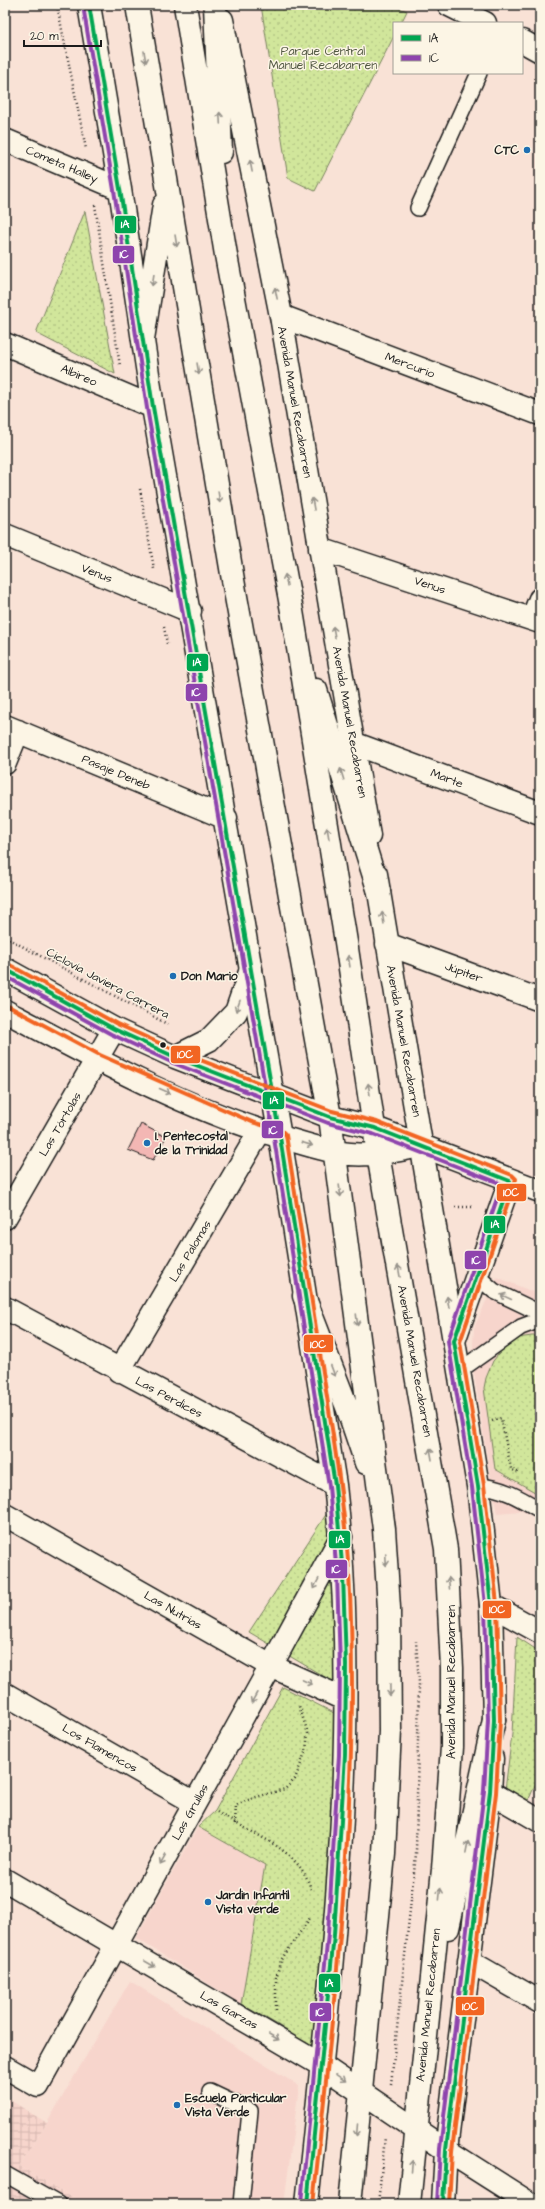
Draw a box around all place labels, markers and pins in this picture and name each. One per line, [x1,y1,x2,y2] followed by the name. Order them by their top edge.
[495,142,520,159] place label: CTC
[522,145,532,155] marker: CTC
[181,968,238,985] place label: Don Mario
[168,971,178,981] marker: Don Mario
[158,1040,168,1050] unlabelled marker
[154,1128,228,1159] place label: I. Pentecostal de la Trinidad
[142,1138,152,1148] marker: I. Pentecostal de la Trinidad
[215,1887,290,1918] place label: Jardin Infantil Vista verde
[203,1897,213,1907] marker: Jardin Infantil Vista verde
[184,2090,287,2121] place label: Escuela Particular Vista Verde
[172,2100,182,2110] marker: Escuela Particular Vista Verde

